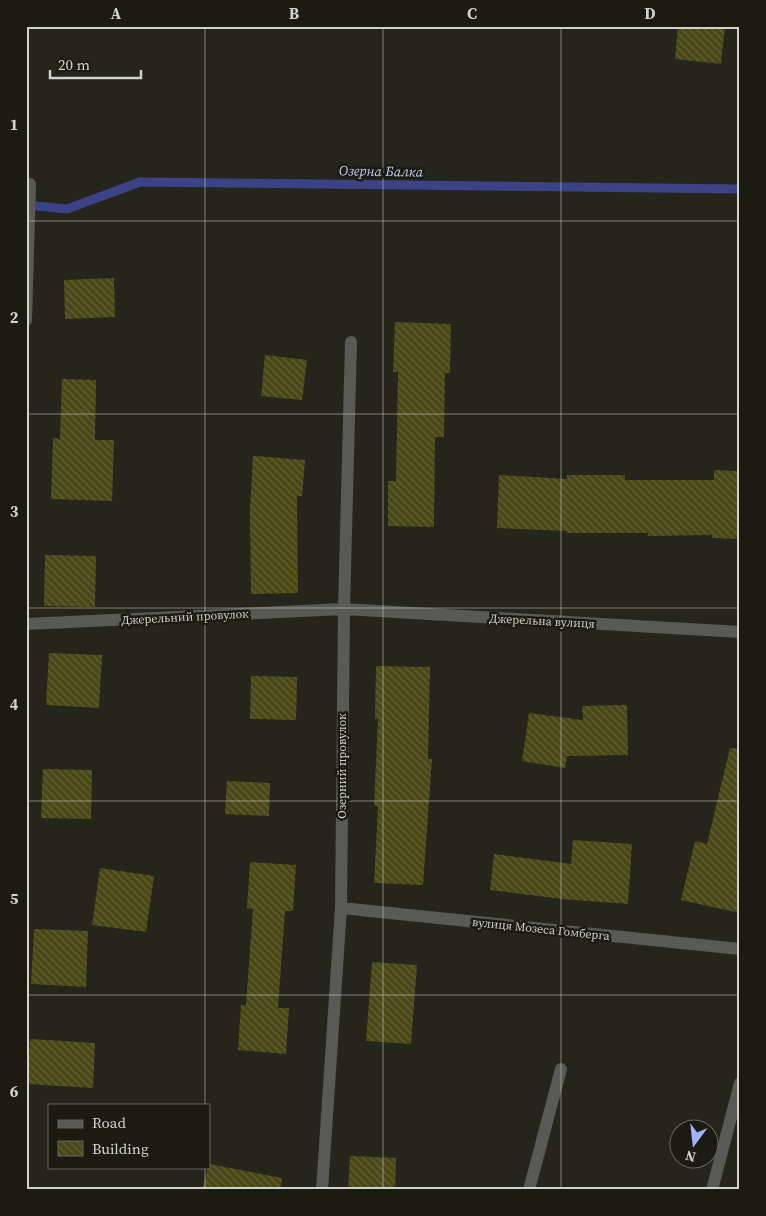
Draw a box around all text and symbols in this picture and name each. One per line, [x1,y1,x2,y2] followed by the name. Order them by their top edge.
[111,2,122,24] text: A
[289,2,300,24] text: B
[467,2,477,24] text: C
[644,2,656,24] text: D
[50,48,141,80] scale bar
[58,54,90,75] text: 20 m
[10,113,18,135] text: 1
[339,160,424,182] water label: Озерна Балка
[10,306,19,328] text: 2
[10,500,19,522] text: 3
[121,606,250,628] street label: Джерельний провулок
[489,610,595,632] street label: Джерельна вулиця
[10,693,19,715] text: 4
[334,713,350,819] street label: Озерний провулок
[10,887,19,909] text: 5
[471,914,612,944] street label: вулиця Мозеса Гомберга
[10,1080,19,1102] text: 6
[48,1104,210,1168] legend
[92,1112,126,1133] text: Road
[668,1118,718,1168] north arrow
[92,1138,149,1159] text: Building
[683,1146,698,1168] text: N

